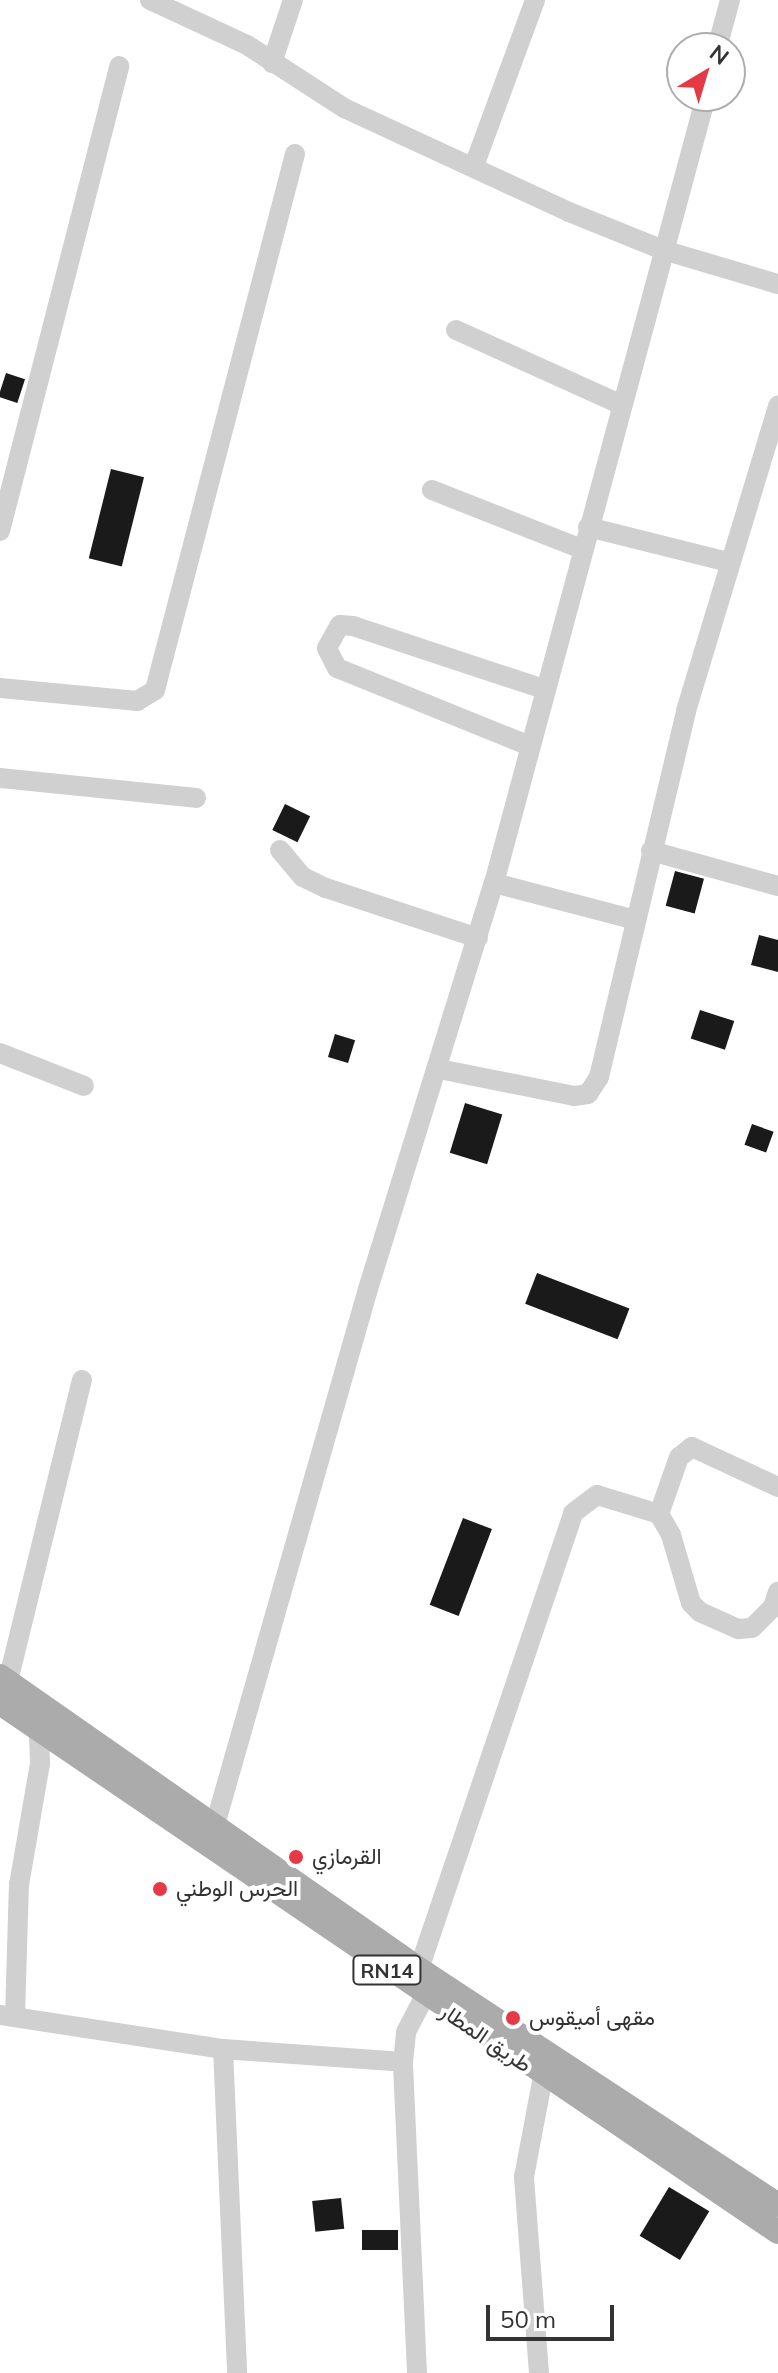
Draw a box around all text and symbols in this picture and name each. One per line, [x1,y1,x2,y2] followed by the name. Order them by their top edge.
[666,32,746,112] north arrow
[704,39,735,71] text: N
[312,1844,382,1870] place label: القرمازي
[287,1848,305,1866] marker: القرمازي
[176,1876,298,1902] place label: الحرس الوطني
[151,1880,169,1898] marker: الحرس الوطني
[351,1954,423,1986] road number: RN14
[435,1998,537,2078] street label: طريق المطار
[529,2005,655,2031] place label: مقهى أميقوس
[504,2009,522,2027] marker: مقهى أميقوس
[490,2289,618,2339] scale bar
[500,2304,556,2334] text: 50 m

